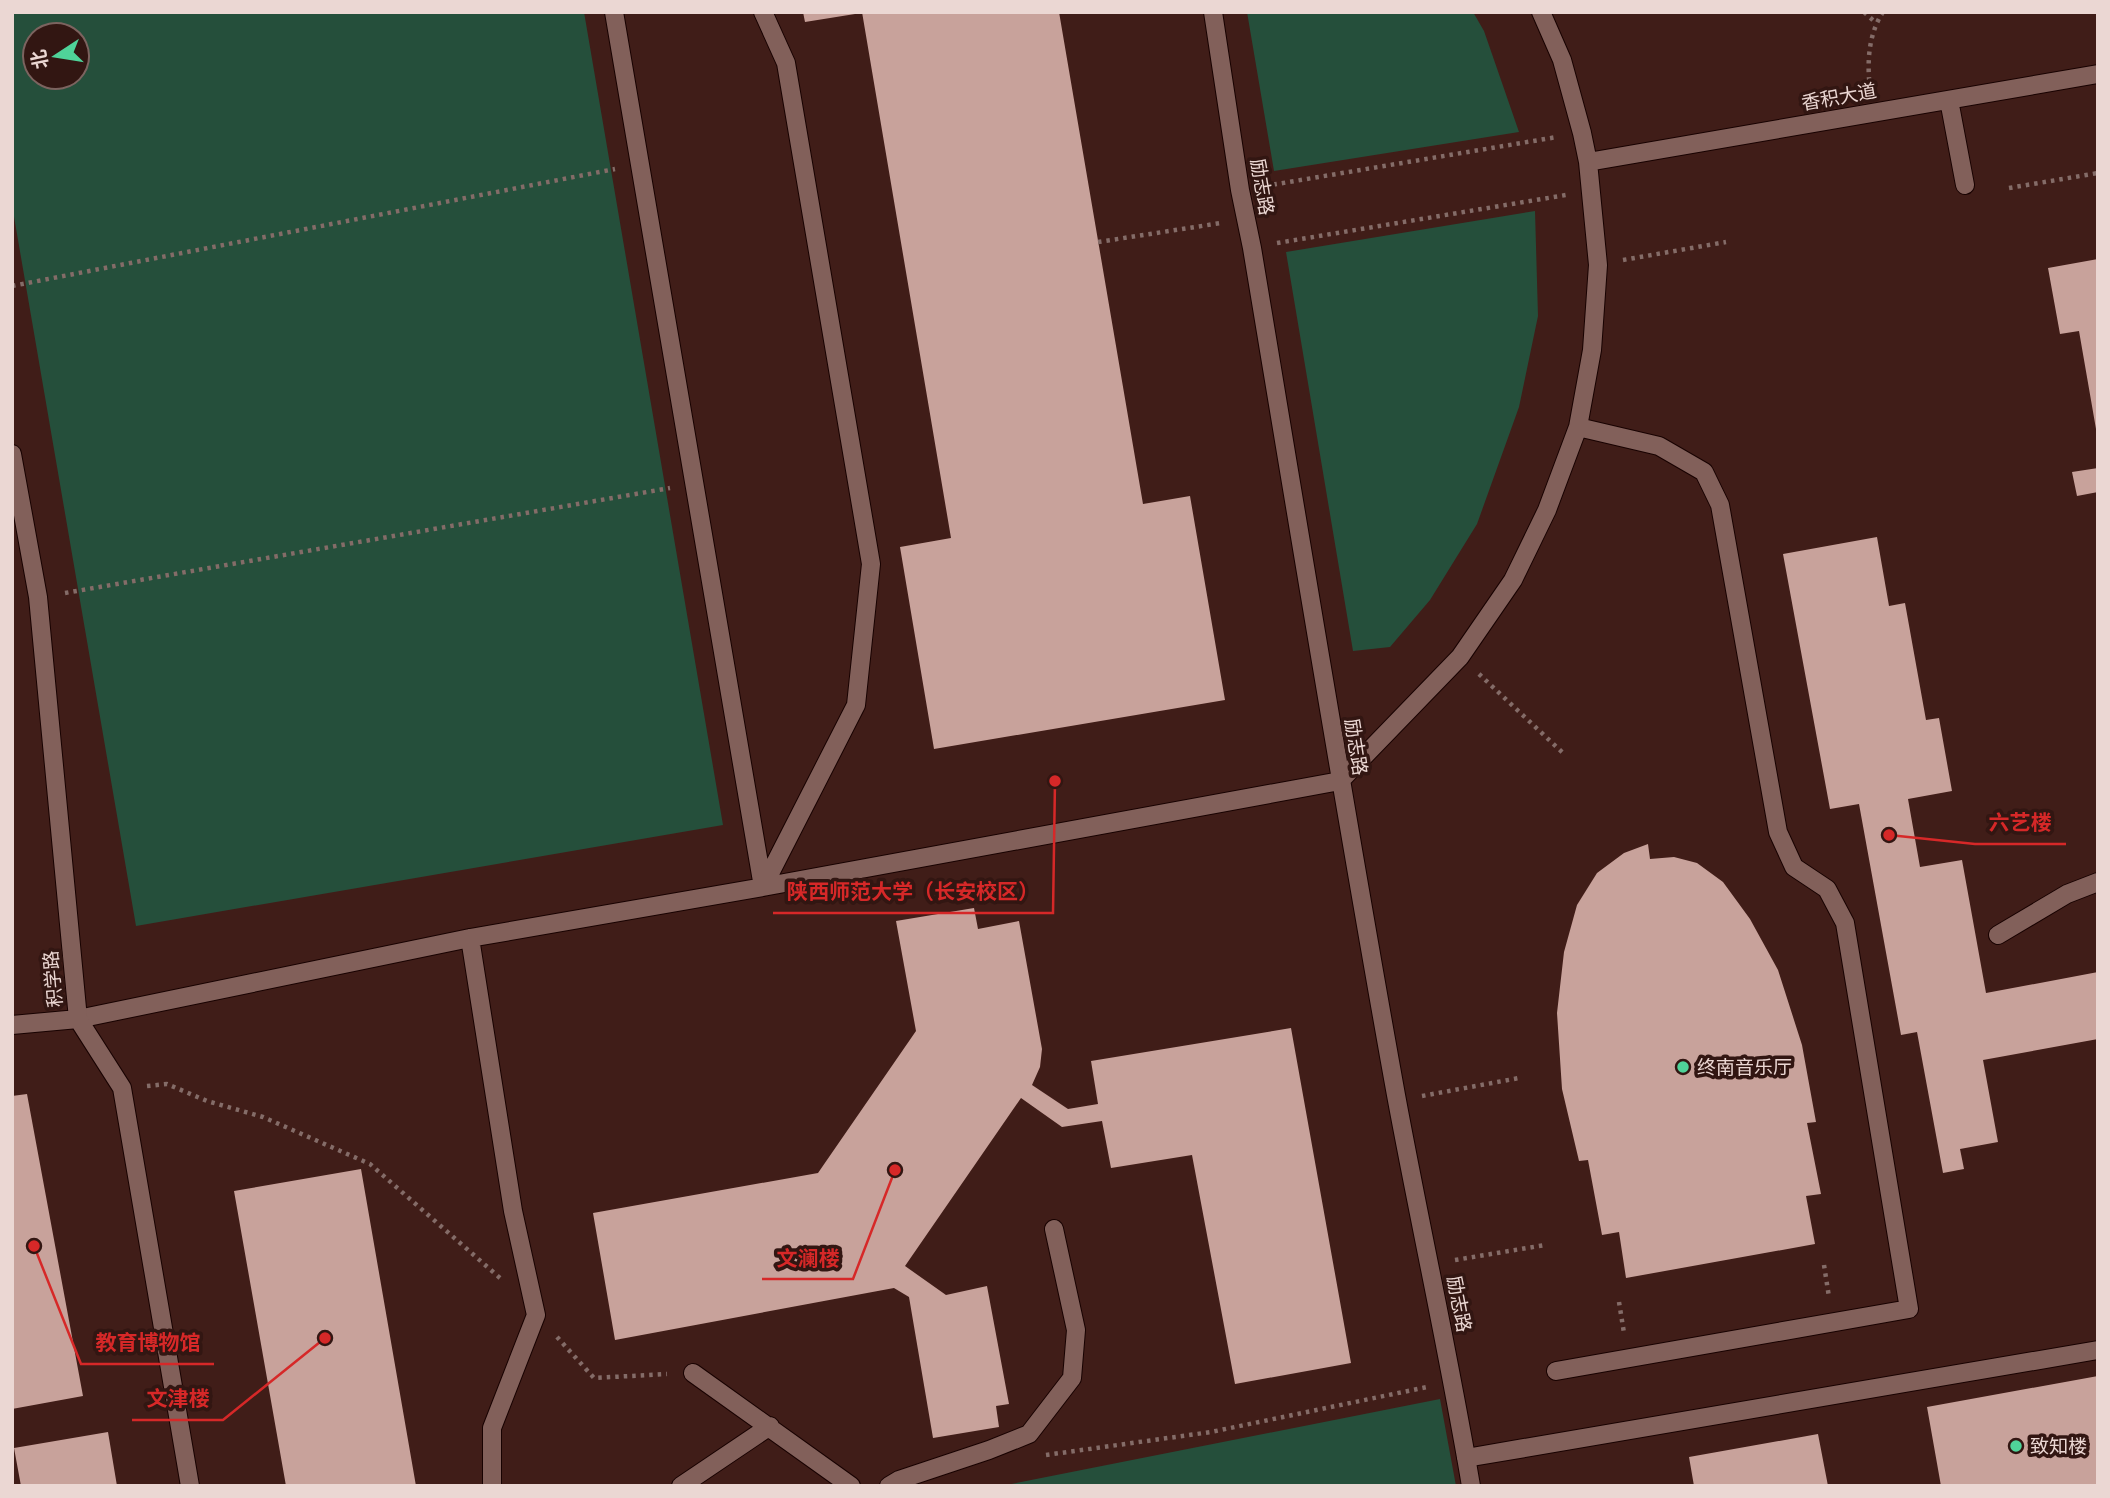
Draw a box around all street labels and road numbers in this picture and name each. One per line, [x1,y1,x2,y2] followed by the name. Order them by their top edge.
[1800,79,1878,115] street label: 香积大道
[1246,157,1278,217] street label: 励志路
[1340,717,1372,777] street label: 励志路
[39,950,67,1008] street label: 积学路
[1442,1274,1476,1334] street label: 励志路

